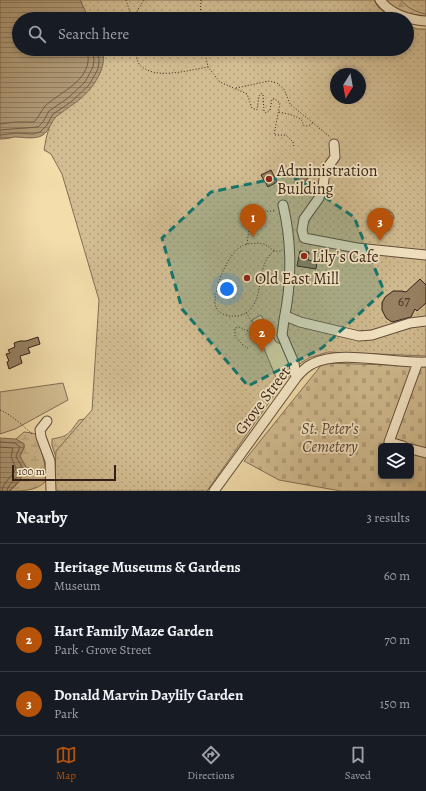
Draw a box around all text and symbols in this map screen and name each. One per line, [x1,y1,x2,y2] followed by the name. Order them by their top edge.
[12,12,414,56] search box
[26,23,48,45] icon: search
[58,24,129,44] text: Search here
[330,68,366,104] north arrow
[276,160,378,200] place label: Administration Building
[264,174,274,184] marker: Administration Building
[240,204,266,237] pin: 1
[367,208,393,241] pin: 3
[312,246,379,268] place label: Lily's Cafe
[299,251,309,261] marker: Lily's Cafe
[255,268,339,290] place label: Old East Mill
[242,273,252,283] marker: Old East Mill
[217,279,237,299] your location
[398,292,410,311] house number: 67
[249,319,275,352] pin: 2
[230,362,296,439] street label: Grove Street
[301,418,359,458] park label: St. Peter's Cemetery
[378,443,414,479] map controls
[378,443,414,479] button: layers
[12,463,116,482] scale bar
[18,464,45,479] text: 100 m
[16,506,67,529] text: Nearby
[366,509,410,526] text: 3 results
[54,557,241,577] text: Heritage Museums & Gardens
[27,567,31,584] text: 1
[384,567,410,584] text: 60 m
[54,577,101,594] text: Museum
[54,621,213,641] text: Hart Family Maze Garden
[26,631,32,648] text: 2
[384,631,410,648] text: 70 m
[54,641,152,658] text: Park · Grove Street
[54,685,243,705] text: Donald Marvin Daylily Garden
[26,695,32,712] text: 3
[380,695,410,712] text: 150 m
[54,705,78,722] text: Park
[55,744,77,783] tab: Map
[187,744,235,783] tab: Directions
[345,744,371,783] tab: Saved

